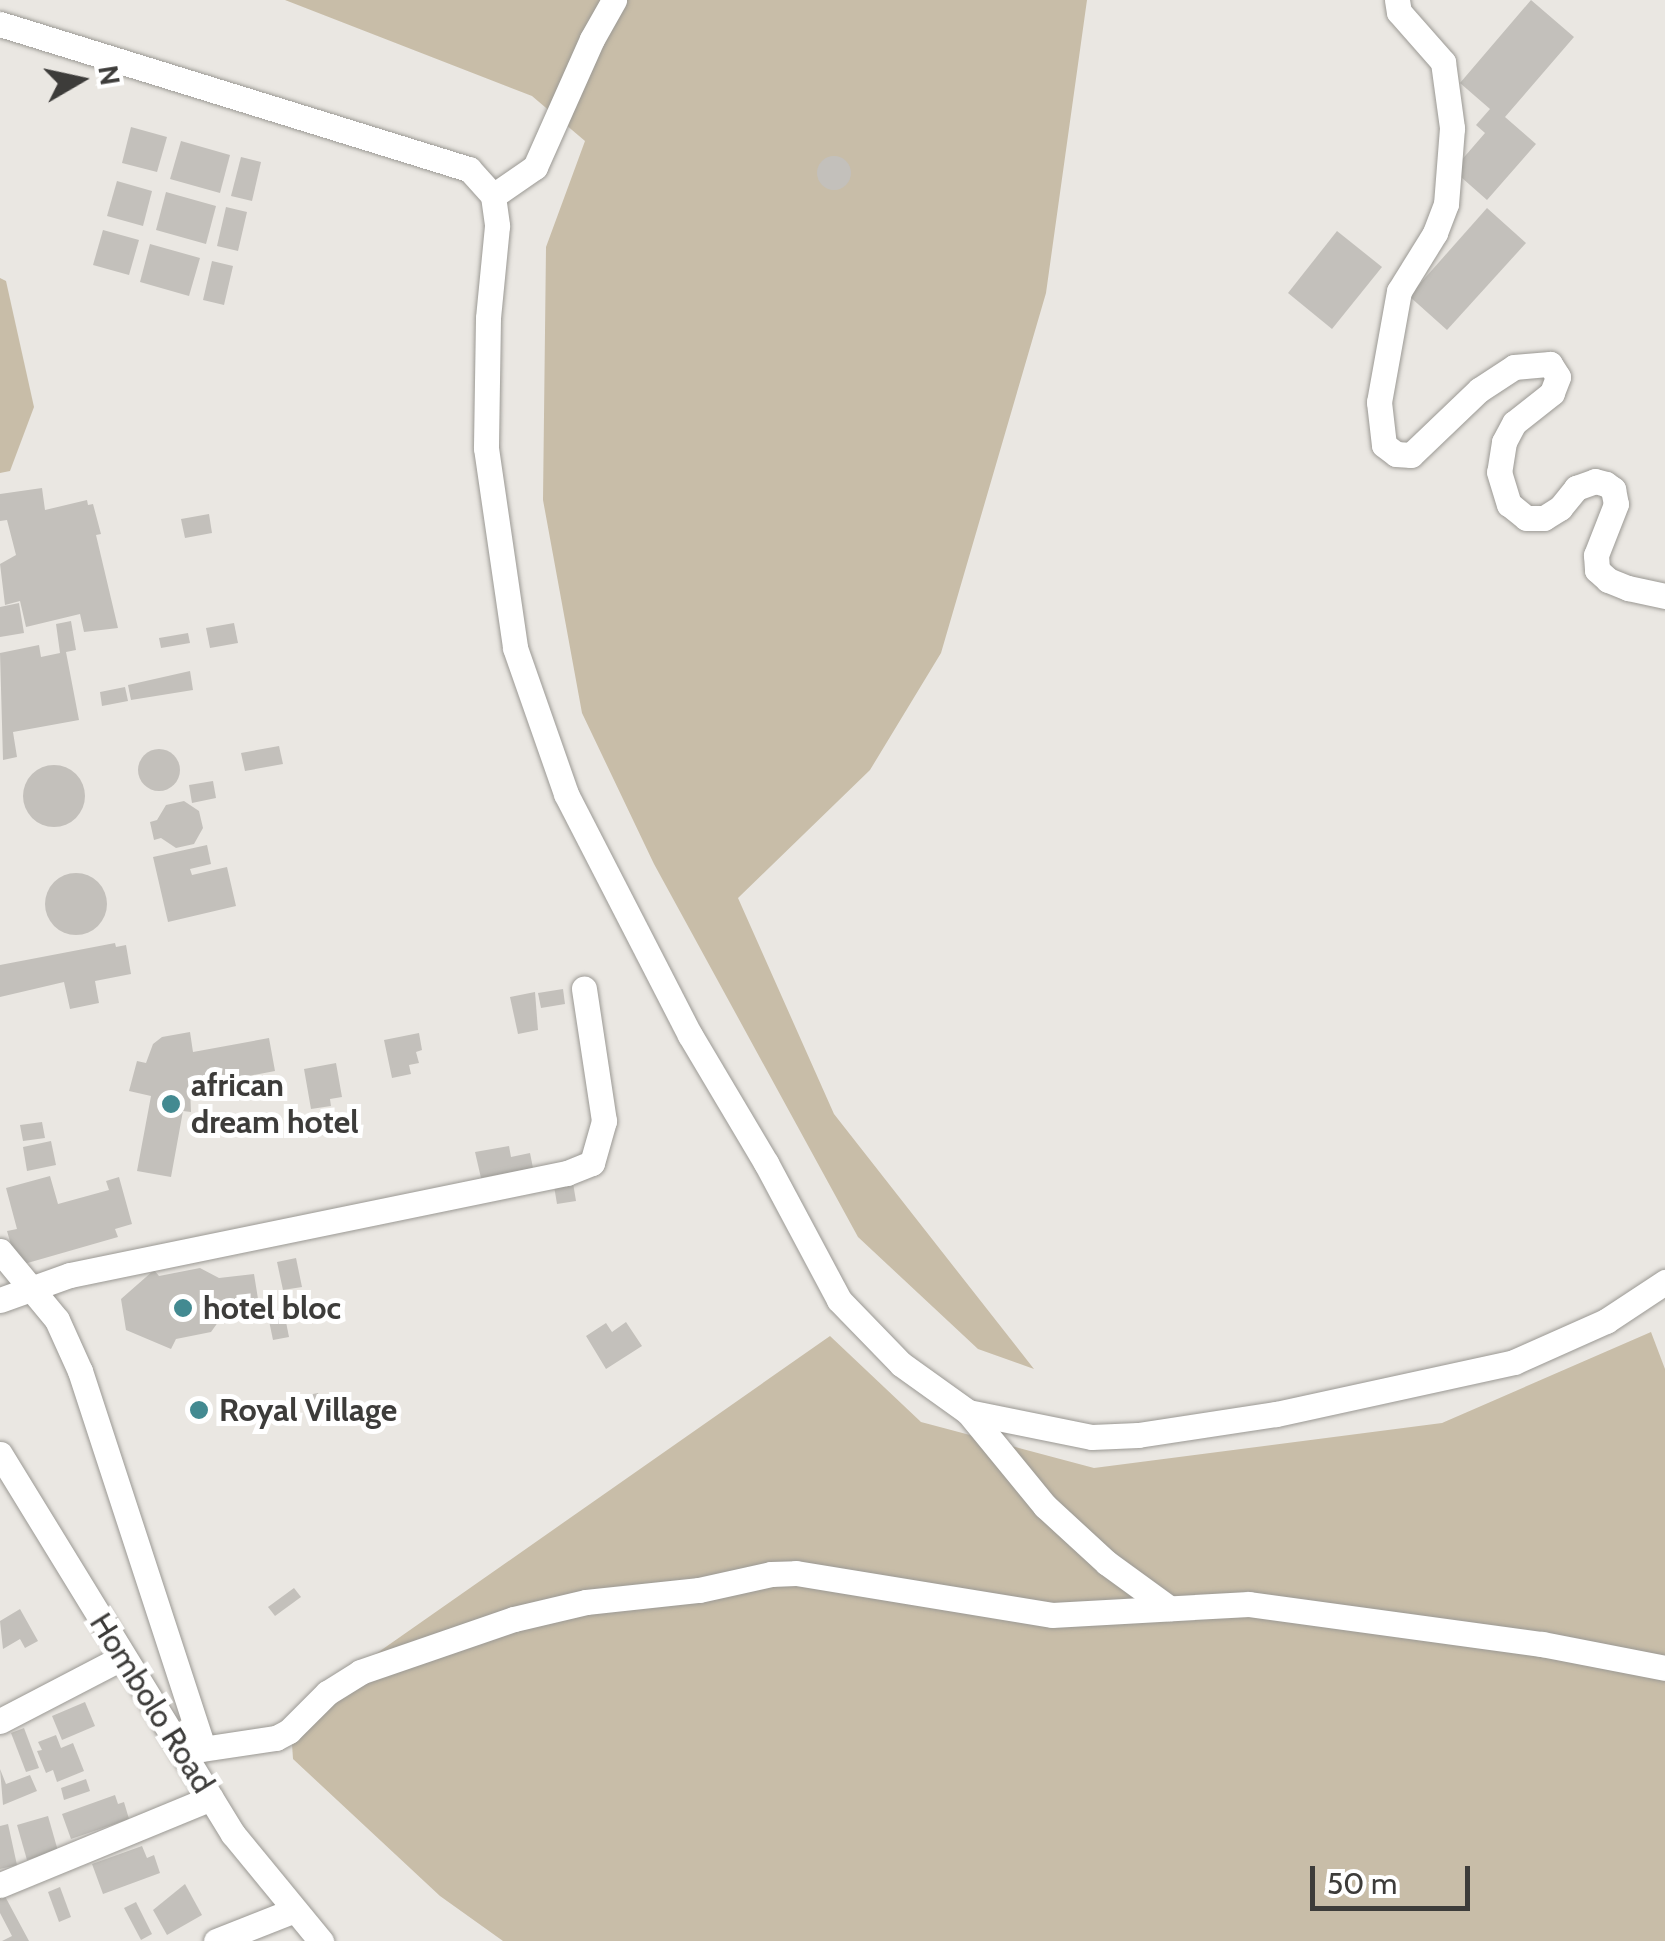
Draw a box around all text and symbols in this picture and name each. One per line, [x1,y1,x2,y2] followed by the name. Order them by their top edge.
[30,30,130,130] north arrow
[91,63,128,88] text: N
[191,1067,359,1142] place label: african dream hotel
[160,1093,182,1115] marker: african dream hotel
[203,1289,341,1327] place label: hotel bloc
[172,1297,194,1319] marker: hotel bloc
[219,1391,397,1429] place label: Royal Village
[188,1399,210,1421] marker: Royal Village
[81,1606,223,1800] street label: Hombolo Road
[1315,1846,1475,1908] scale bar
[1327,1865,1397,1902] text: 50 m

